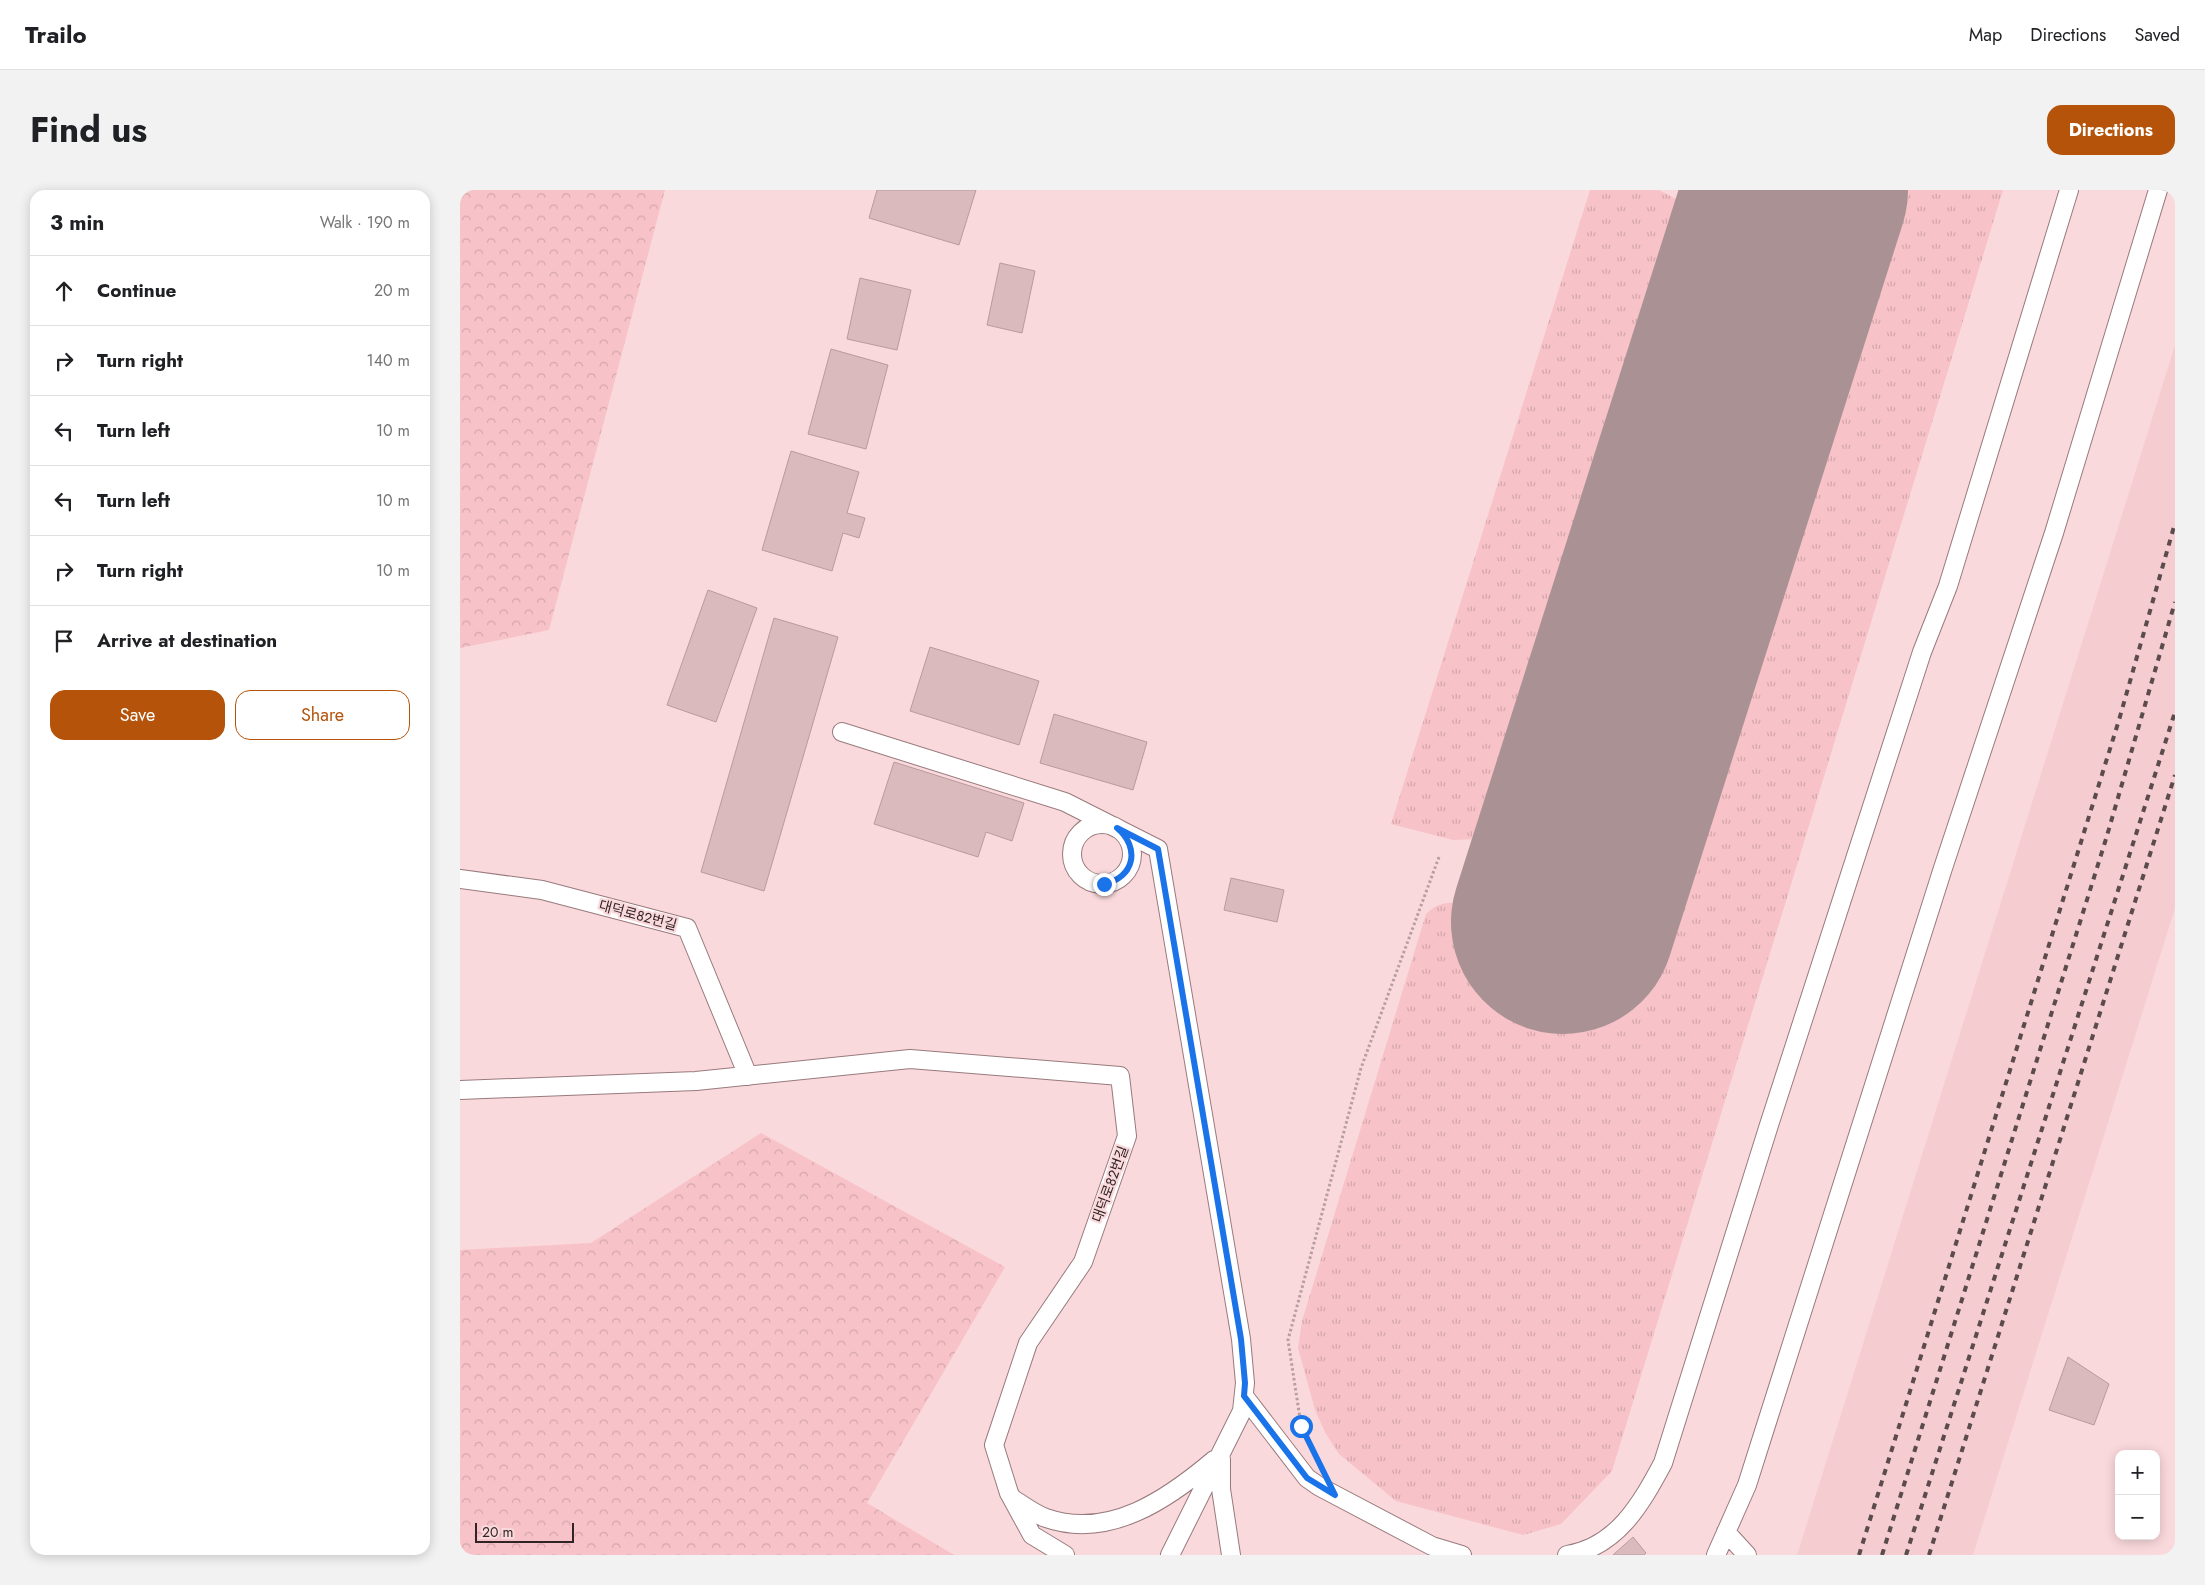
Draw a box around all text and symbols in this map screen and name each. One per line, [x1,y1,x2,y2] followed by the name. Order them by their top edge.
[25,17,87,52] text: Trailo
[1969,22,2002,48] text: Map
[2030,22,2106,48] text: Directions
[2134,22,2180,48] text: Saved
[30,105,147,155] text: Find us
[2047,105,2175,155] button: Directions
[50,208,104,238] text: 3 min
[320,211,410,234] text: Walk · 190 m
[50,277,78,305] icon: ahead
[97,277,176,304] text: Continue
[374,279,410,302] text: 20 m
[50,347,78,375] icon: right
[97,347,183,374] text: Turn right
[367,349,410,372] text: 140 m
[50,417,78,445] icon: left
[97,417,170,444] text: Turn left
[376,419,410,442] text: 10 m
[50,487,78,515] icon: left
[97,487,170,514] text: Turn left
[376,489,410,512] text: 10 m
[50,557,78,585] icon: right
[97,557,183,584] text: Turn right
[376,559,410,582] text: 10 m
[50,627,78,655] icon: arrive
[97,627,277,654] text: Arrive at destination
[50,690,225,740] button: Save
[235,690,410,740] button: Share
[1093,873,1116,896] route end
[597,895,679,935] street label: 대덕로82번길
[1087,1143,1133,1225] street label: 대덕로82번길
[1290,1415,1313,1438] route start
[2115,1450,2160,1540] map controls
[2115,1450,2160,1495] button: +
[2115,1495,2160,1540] button: −
[475,1520,574,1543] scale bar
[482,1522,514,1542] text: 20 m

